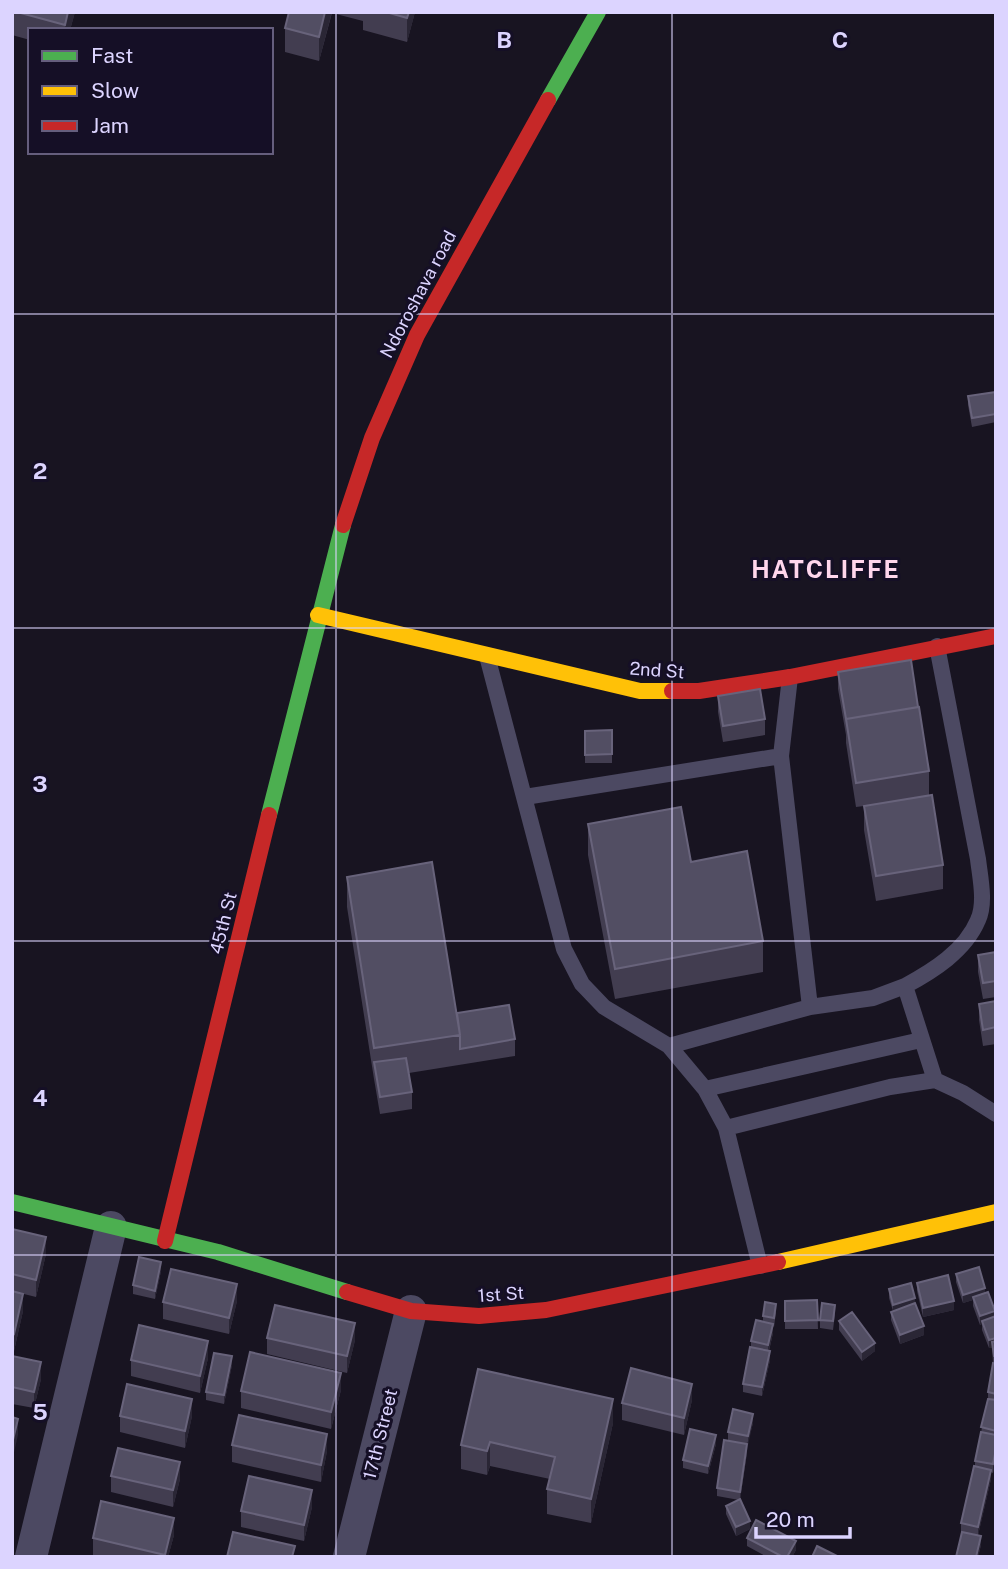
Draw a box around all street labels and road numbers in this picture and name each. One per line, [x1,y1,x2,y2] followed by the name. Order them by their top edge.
[376,227,460,361] street label: Ndoroshava road
[629,658,685,682] street label: 2nd St
[205,890,241,956] street label: 45th St
[477,1282,525,1306] street label: 1st St
[359,1387,401,1481] street label: 17th Street

